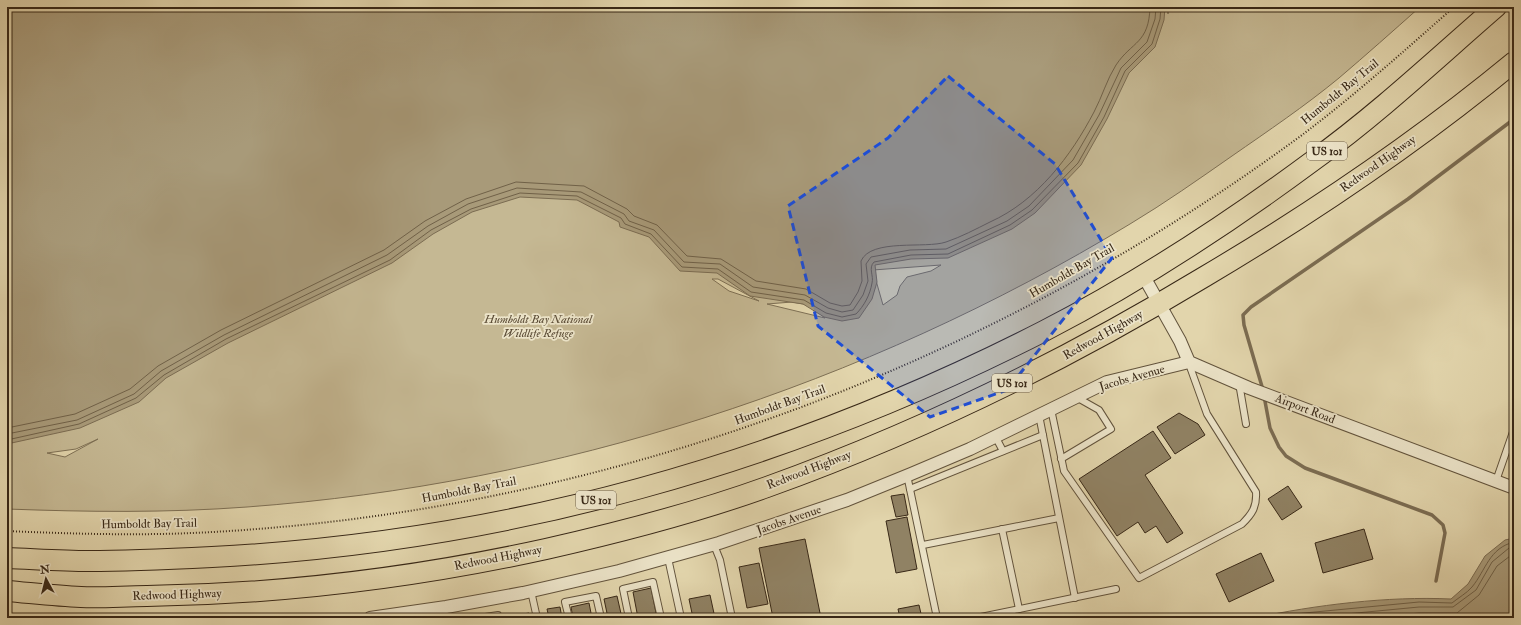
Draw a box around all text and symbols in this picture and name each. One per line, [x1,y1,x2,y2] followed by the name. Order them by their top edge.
[1298,56,1382,128] street label: Humboldt Bay Trail
[1337,132,1419,196] street label: Redwood Highway
[1307,142,1347,160] road number: US 101
[1027,241,1117,301] street label: Humboldt Bay Trail
[1060,306,1146,363] street label: Redwood Highway
[483,312,593,341] park label: Humboldt Bay National Wildlife Refuge
[1097,362,1166,395] street label: Jacobs Avenue
[992,374,1032,392] road number: US 101
[732,382,828,428] street label: Humboldt Bay Trail
[1272,390,1337,427] street label: Airport Road
[765,447,854,493] street label: Redwood Highway
[421,473,517,507] street label: Humboldt Bay Trail
[576,491,616,509] road number: US 101
[754,502,823,538] street label: Jacobs Avenue
[101,516,197,532] street label: Humboldt Bay Trail
[453,542,544,574] street label: Redwood Highway
[26,559,66,599] north arrow
[38,562,52,577] text: N
[132,586,223,604] street label: Redwood Highway

